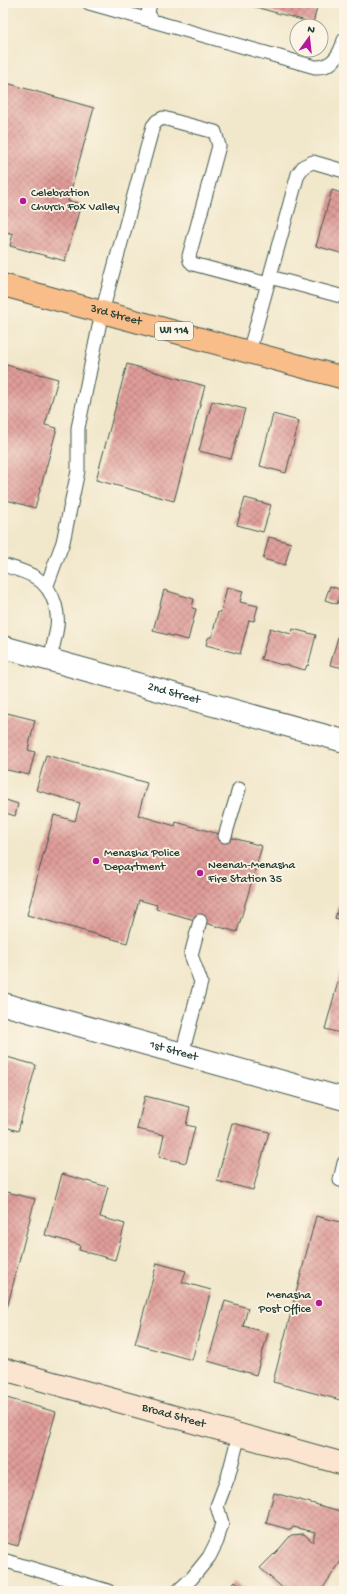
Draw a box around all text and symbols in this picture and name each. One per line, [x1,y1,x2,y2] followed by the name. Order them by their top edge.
[289,18,329,58] north arrow
[306,24,316,37] text: N
[31,187,120,215] place label: Celebration Church Fox Valley
[18,196,28,206] marker: Celebration Church Fox Valley
[88,302,144,330] street label: 3rd Street
[155,322,193,340] road number: WI 114
[146,680,202,708] street label: 2nd Street
[103,847,180,875] place label: Menasha Police Department
[91,856,101,866] marker: Menasha Police Department
[207,859,296,887] place label: Neenah-Menasha Fire Station 35
[195,868,205,878] marker: Neenah-Menasha Fire Station 35
[147,1038,200,1065] street label: 1st Street
[258,1289,312,1317] place label: Menasha Post Office
[314,1298,324,1308] marker: Menasha Post Office
[139,1401,208,1432] street label: Broad Street

